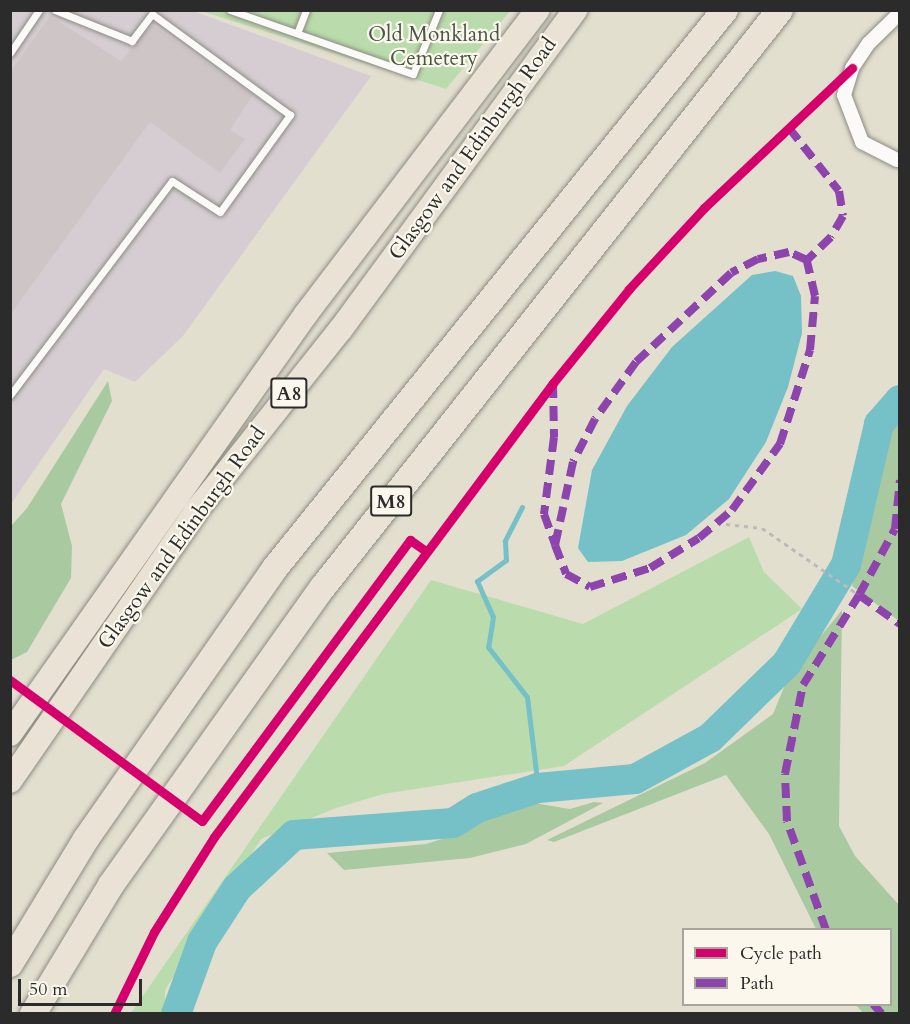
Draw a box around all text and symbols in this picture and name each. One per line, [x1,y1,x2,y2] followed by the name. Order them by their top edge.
[368,22,500,72] park label: Old Monkland Cemetery
[384,33,562,265] street label: Glasgow and Edinburgh Road
[270,376,308,410] road number: A8
[93,422,271,654] street label: Glasgow and Edinburgh Road
[370,484,412,518] road number: M8
[682,928,892,1006] legend
[740,941,822,966] text: Cycle path
[21,967,146,1005] scale bar
[740,971,774,996] text: Path
[29,977,68,1002] text: 50 m

